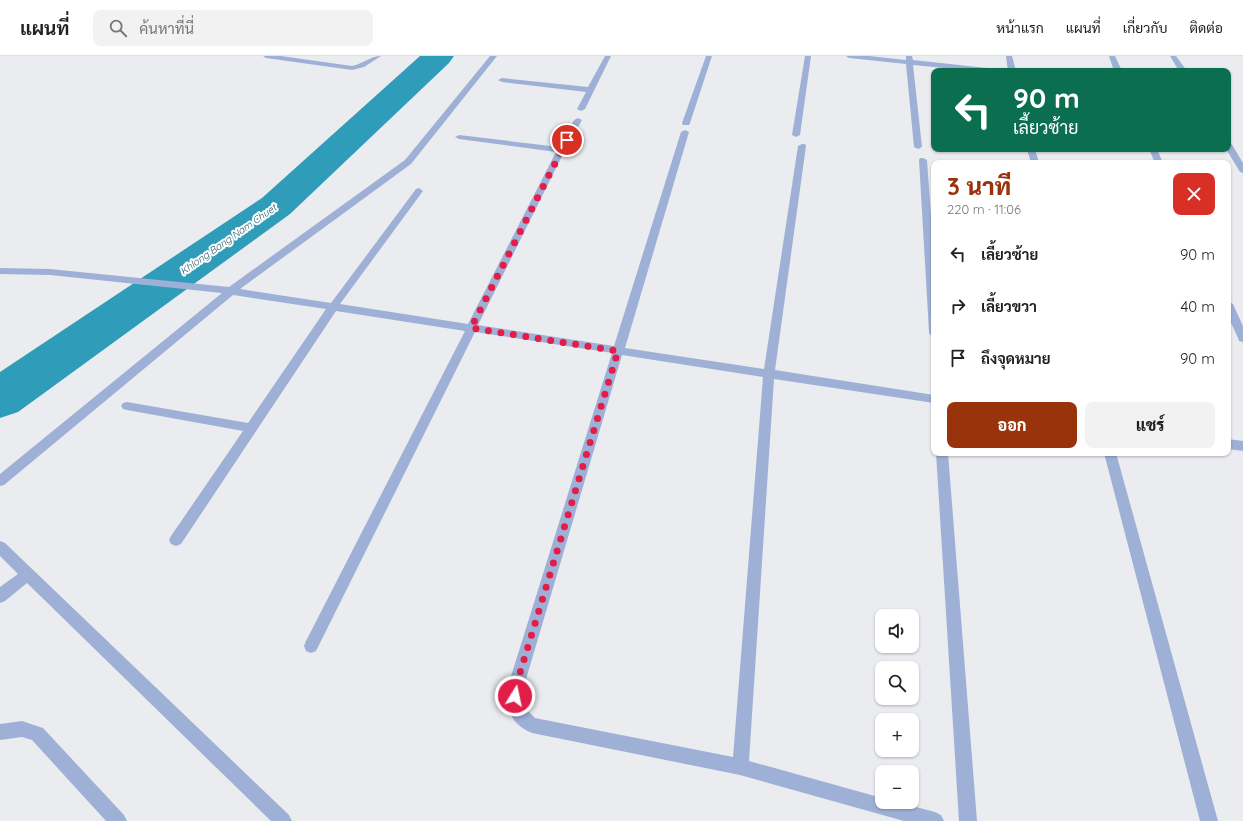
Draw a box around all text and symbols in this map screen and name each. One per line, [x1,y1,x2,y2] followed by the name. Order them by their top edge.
[93,10,373,46] search box
[20,16,69,40] text: แผนที่
[107,17,129,39] icon: search
[139,19,194,38] text: ค้นหาที่นี่
[996,19,1044,37] text: หน้าแรก
[1066,19,1101,37] text: แผนที่
[1123,19,1167,37] text: เกี่ยวกับ
[1189,19,1223,37] text: ติดต่อ
[1013,80,1080,115] text: 90 m
[947,84,999,136] icon: left
[1013,116,1079,139] text: เลี้ยวซ้าย
[550,123,584,157] pin
[556,129,578,151] icon: arrive
[947,171,1011,201] text: 3 นาที
[1173,173,1215,215] button: close
[178,200,280,278] water label: Khlong Bang Nam Chuet
[947,201,1021,217] text: 220 m · 11:06
[947,243,969,265] icon: left
[981,245,1038,264] text: เลี้ยวซ้าย
[1180,245,1215,264] text: 90 m
[947,295,969,317] icon: right
[981,297,1037,316] text: เลี้ยวขวา
[1180,297,1215,316] text: 40 m
[947,347,969,369] icon: arrive
[981,349,1051,368] text: ถึงจุดหมาย
[1180,349,1215,368] text: 90 m
[947,402,1077,448] button: ออก
[1085,402,1215,448] button: แชร์
[875,609,919,809] map controls
[875,609,919,653] button: sound
[875,661,919,705] button: search
[494,675,536,717] position arrow
[875,713,919,757] button: +
[875,765,919,809] button: −

